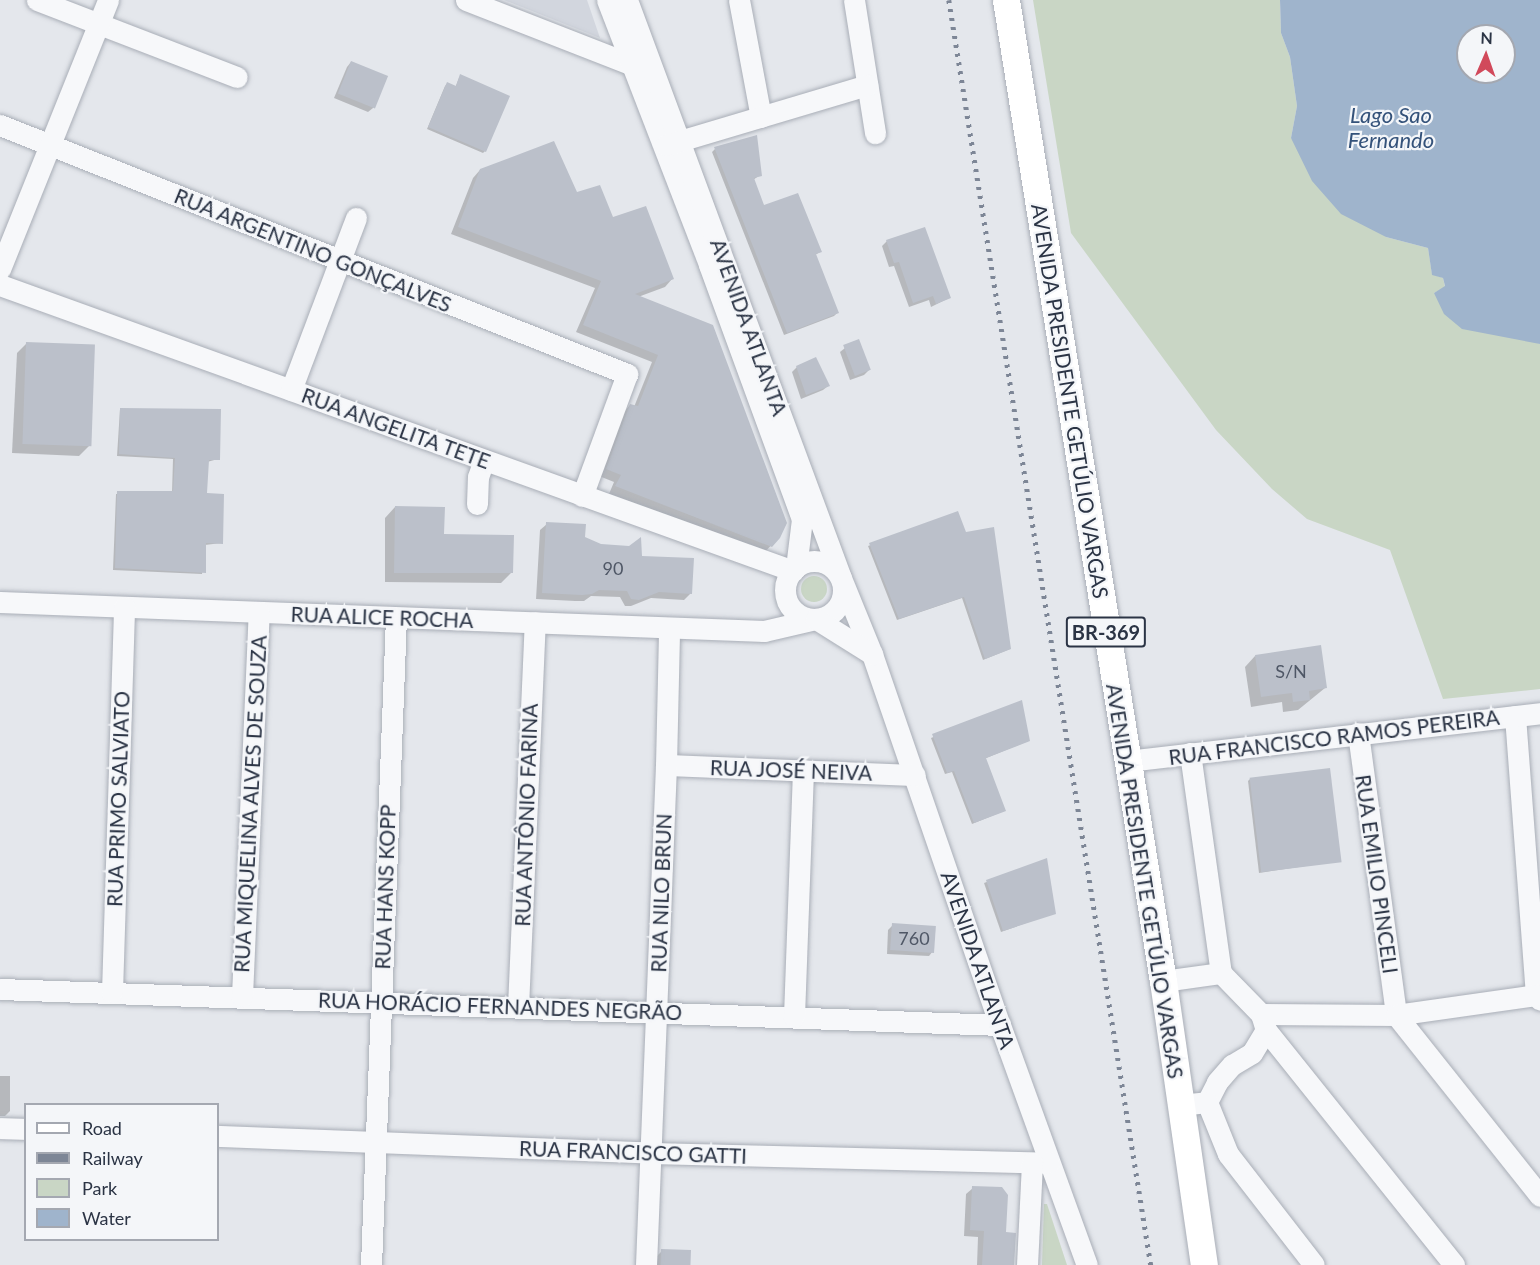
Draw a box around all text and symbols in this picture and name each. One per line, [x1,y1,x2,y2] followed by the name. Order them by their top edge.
[1456,24,1516,84] north arrow
[1480,28,1493,47] text: N
[1348,101,1434,152] water label: Lago Sao Fernando
[170,182,456,318] street label: RUA ARGENTINO GONÇALVES
[1026,201,1114,601] street label: AVENIDA PRESIDENTE GETÚLIO VARGAS
[705,234,793,420] street label: AVENIDA ATLANTA
[297,382,495,474] street label: RUA ANGELITA TETE
[603,557,623,579] house number: 90
[289,601,475,633] street label: RUA ALICE ROCHA
[1066,615,1146,649] road number: BR-369
[229,634,271,974] street label: RUA MIQUELINA ALVES DE SOUZA
[1275,660,1307,682] house number: S/N
[1101,681,1189,1081] street label: AVENIDA PRESIDENTE GETÚLIO VARGAS
[102,690,134,908] street label: RUA PRIMO SALVIATO
[509,702,543,928] street label: RUA ANTÔNIO FARINA
[1167,704,1501,770] street label: RUA FRANCISCO RAMOS PEREIRA
[709,755,873,785] street label: RUA JOSÉ NEIVA
[1351,772,1403,976] street label: RUA EMILIO PINCELI
[370,804,400,970] street label: RUA HANS KOPP
[646,813,676,973] street label: RUA NILO BRUN
[936,867,1020,1053] street label: AVENIDA ATLANTA
[898,927,930,949] house number: 760
[317,987,683,1025] street label: RUA HORÁCIO FERNANDES NEGRÃO
[24,1103,219,1241] legend
[82,1117,122,1139] text: Road
[518,1135,748,1169] street label: RUA FRANCISCO GATTI
[82,1147,143,1169] text: Railway
[82,1177,117,1199] text: Park
[82,1207,131,1229] text: Water

